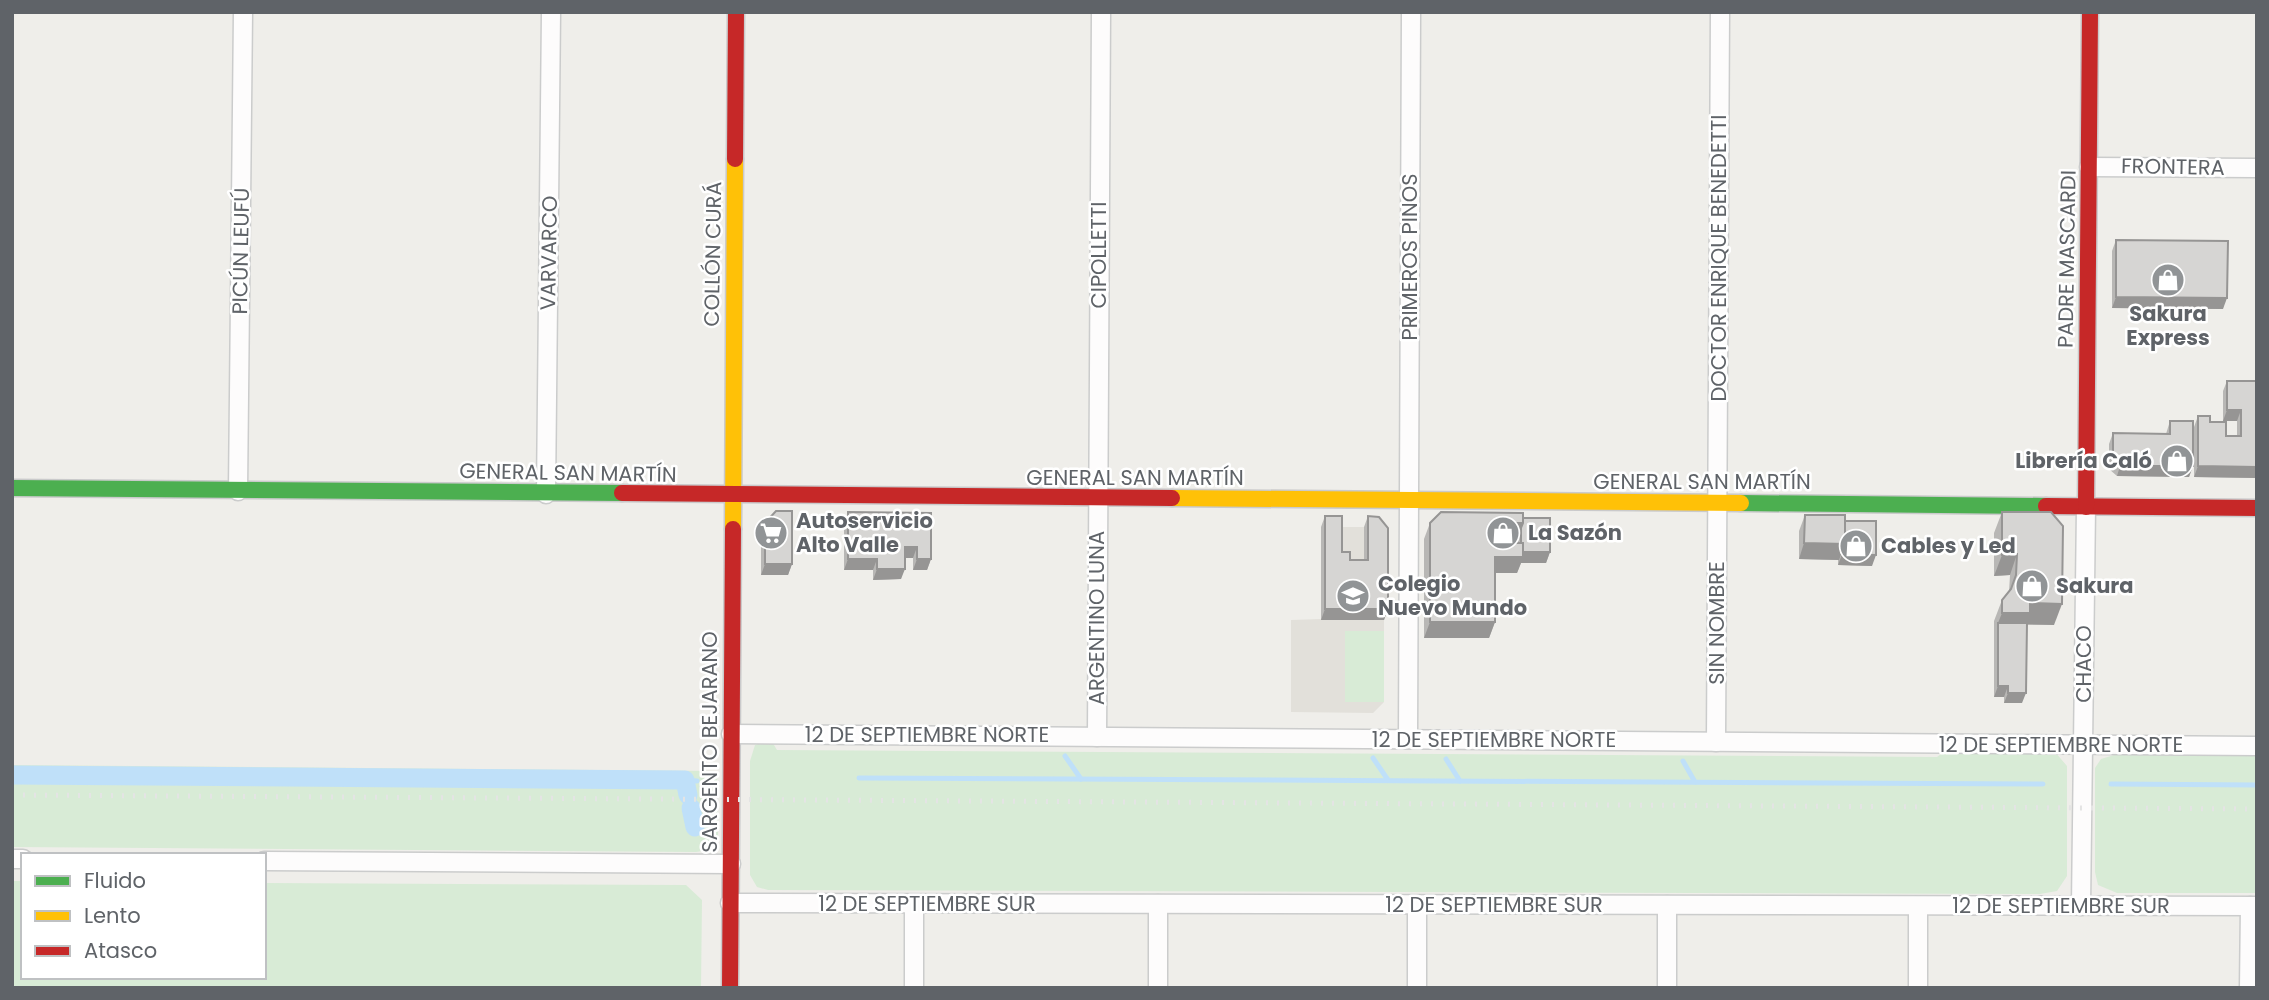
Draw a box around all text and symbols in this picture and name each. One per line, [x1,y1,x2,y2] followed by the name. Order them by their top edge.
[1704,114,1733,402] street label: DOCTOR ENRIQUE BENEDETTI
[2121,151,2225,182] street label: FRONTERA
[2050,170,2083,348] street label: PADRE MASCARDI
[1395,173,1424,341] street label: PRIMEROS PINOS
[697,181,728,327] street label: COLLÓN CURÁ
[225,187,256,315] street label: PICÚN LEUFÚ
[533,195,564,311] street label: VARVARCO
[1084,202,1113,308] street label: CIPOLLETTI
[2149,261,2187,299] shop icon: Sakura Express
[2126,299,2210,352] place label: Sakura Express
[2158,442,2196,480] shop icon: Librería Caló
[2015,446,2152,475] place label: Librería Caló
[459,456,677,489] street label: GENERAL SAN MARTÍN
[1026,463,1244,492] street label: GENERAL SAN MARTÍN
[1593,467,1811,496] street label: GENERAL SAN MARTÍN
[796,506,933,559] place label: Autoservicio Alto Valle
[752,514,790,552] supermarket icon: Autoservicio Alto Valle
[1484,514,1522,552] shop icon: La Sazón
[1528,518,1622,547] place label: La Sazón
[1837,527,1875,565] shop icon: Cables y Led
[1082,531,1111,705] street label: ARGENTINO LUNA
[1881,531,2016,560] place label: Cables y Led
[1702,561,1731,685] street label: SIN NOMBRE
[2013,567,2051,605] shop icon: Sakura
[1378,569,1527,622] place label: Colegio Nuevo Mundo
[2056,571,2134,600] place label: Sakura
[1334,577,1372,615] school or university icon: Colegio Nuevo Mundo
[2069,625,2098,703] street label: CHACO
[695,631,724,853] street label: SARGENTO BEJARANO
[805,720,1049,749] street label: 12 DE SEPTIEMBRE NORTE
[1372,725,1616,754] street label: 12 DE SEPTIEMBRE NORTE
[1939,730,2183,759] street label: 12 DE SEPTIEMBRE NORTE
[21,853,266,979] legend
[84,866,146,895] text: Fluido
[818,889,1036,918] street label: 12 DE SEPTIEMBRE SUR
[1385,890,1603,919] street label: 12 DE SEPTIEMBRE SUR
[1952,891,2170,920] street label: 12 DE SEPTIEMBRE SUR
[84,901,141,930] text: Lento
[84,936,157,965] text: Atasco

